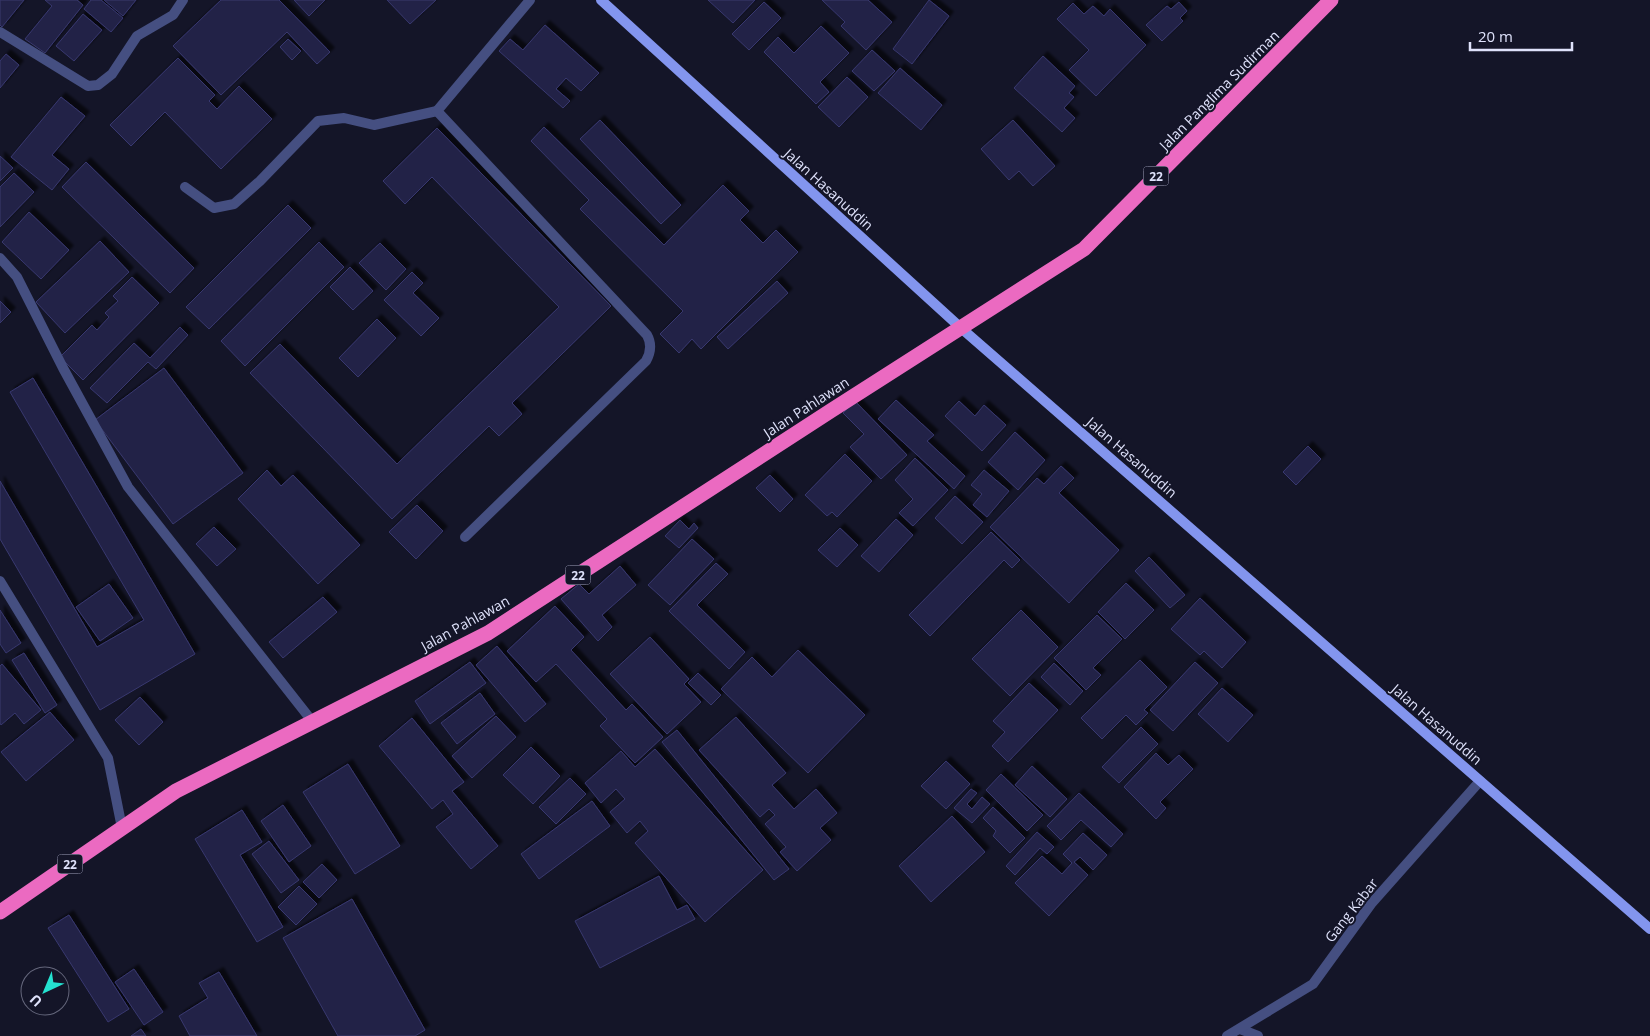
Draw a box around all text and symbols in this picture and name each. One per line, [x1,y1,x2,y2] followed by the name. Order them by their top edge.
[1470,20,1572,52] scale bar
[1153,26,1283,156] street label: Jalan Panglima Sudirman
[1478,26,1513,46] text: 20 m
[779,142,878,234] street label: Jalan Hasanuddin
[1144,167,1168,186] road number: 22
[758,372,852,443] street label: Jalan Pahlawan
[1081,411,1181,502] street label: Jalan Hasanuddin
[566,566,590,584] road number: 22
[416,591,513,656] street label: Jalan Pahlawan
[1386,678,1486,769] street label: Jalan Hasanuddin
[58,854,82,874] road number: 22
[1320,874,1382,946] street label: Gang Kabar
[20,966,70,1016] north arrow
[25,990,46,1011] text: U

